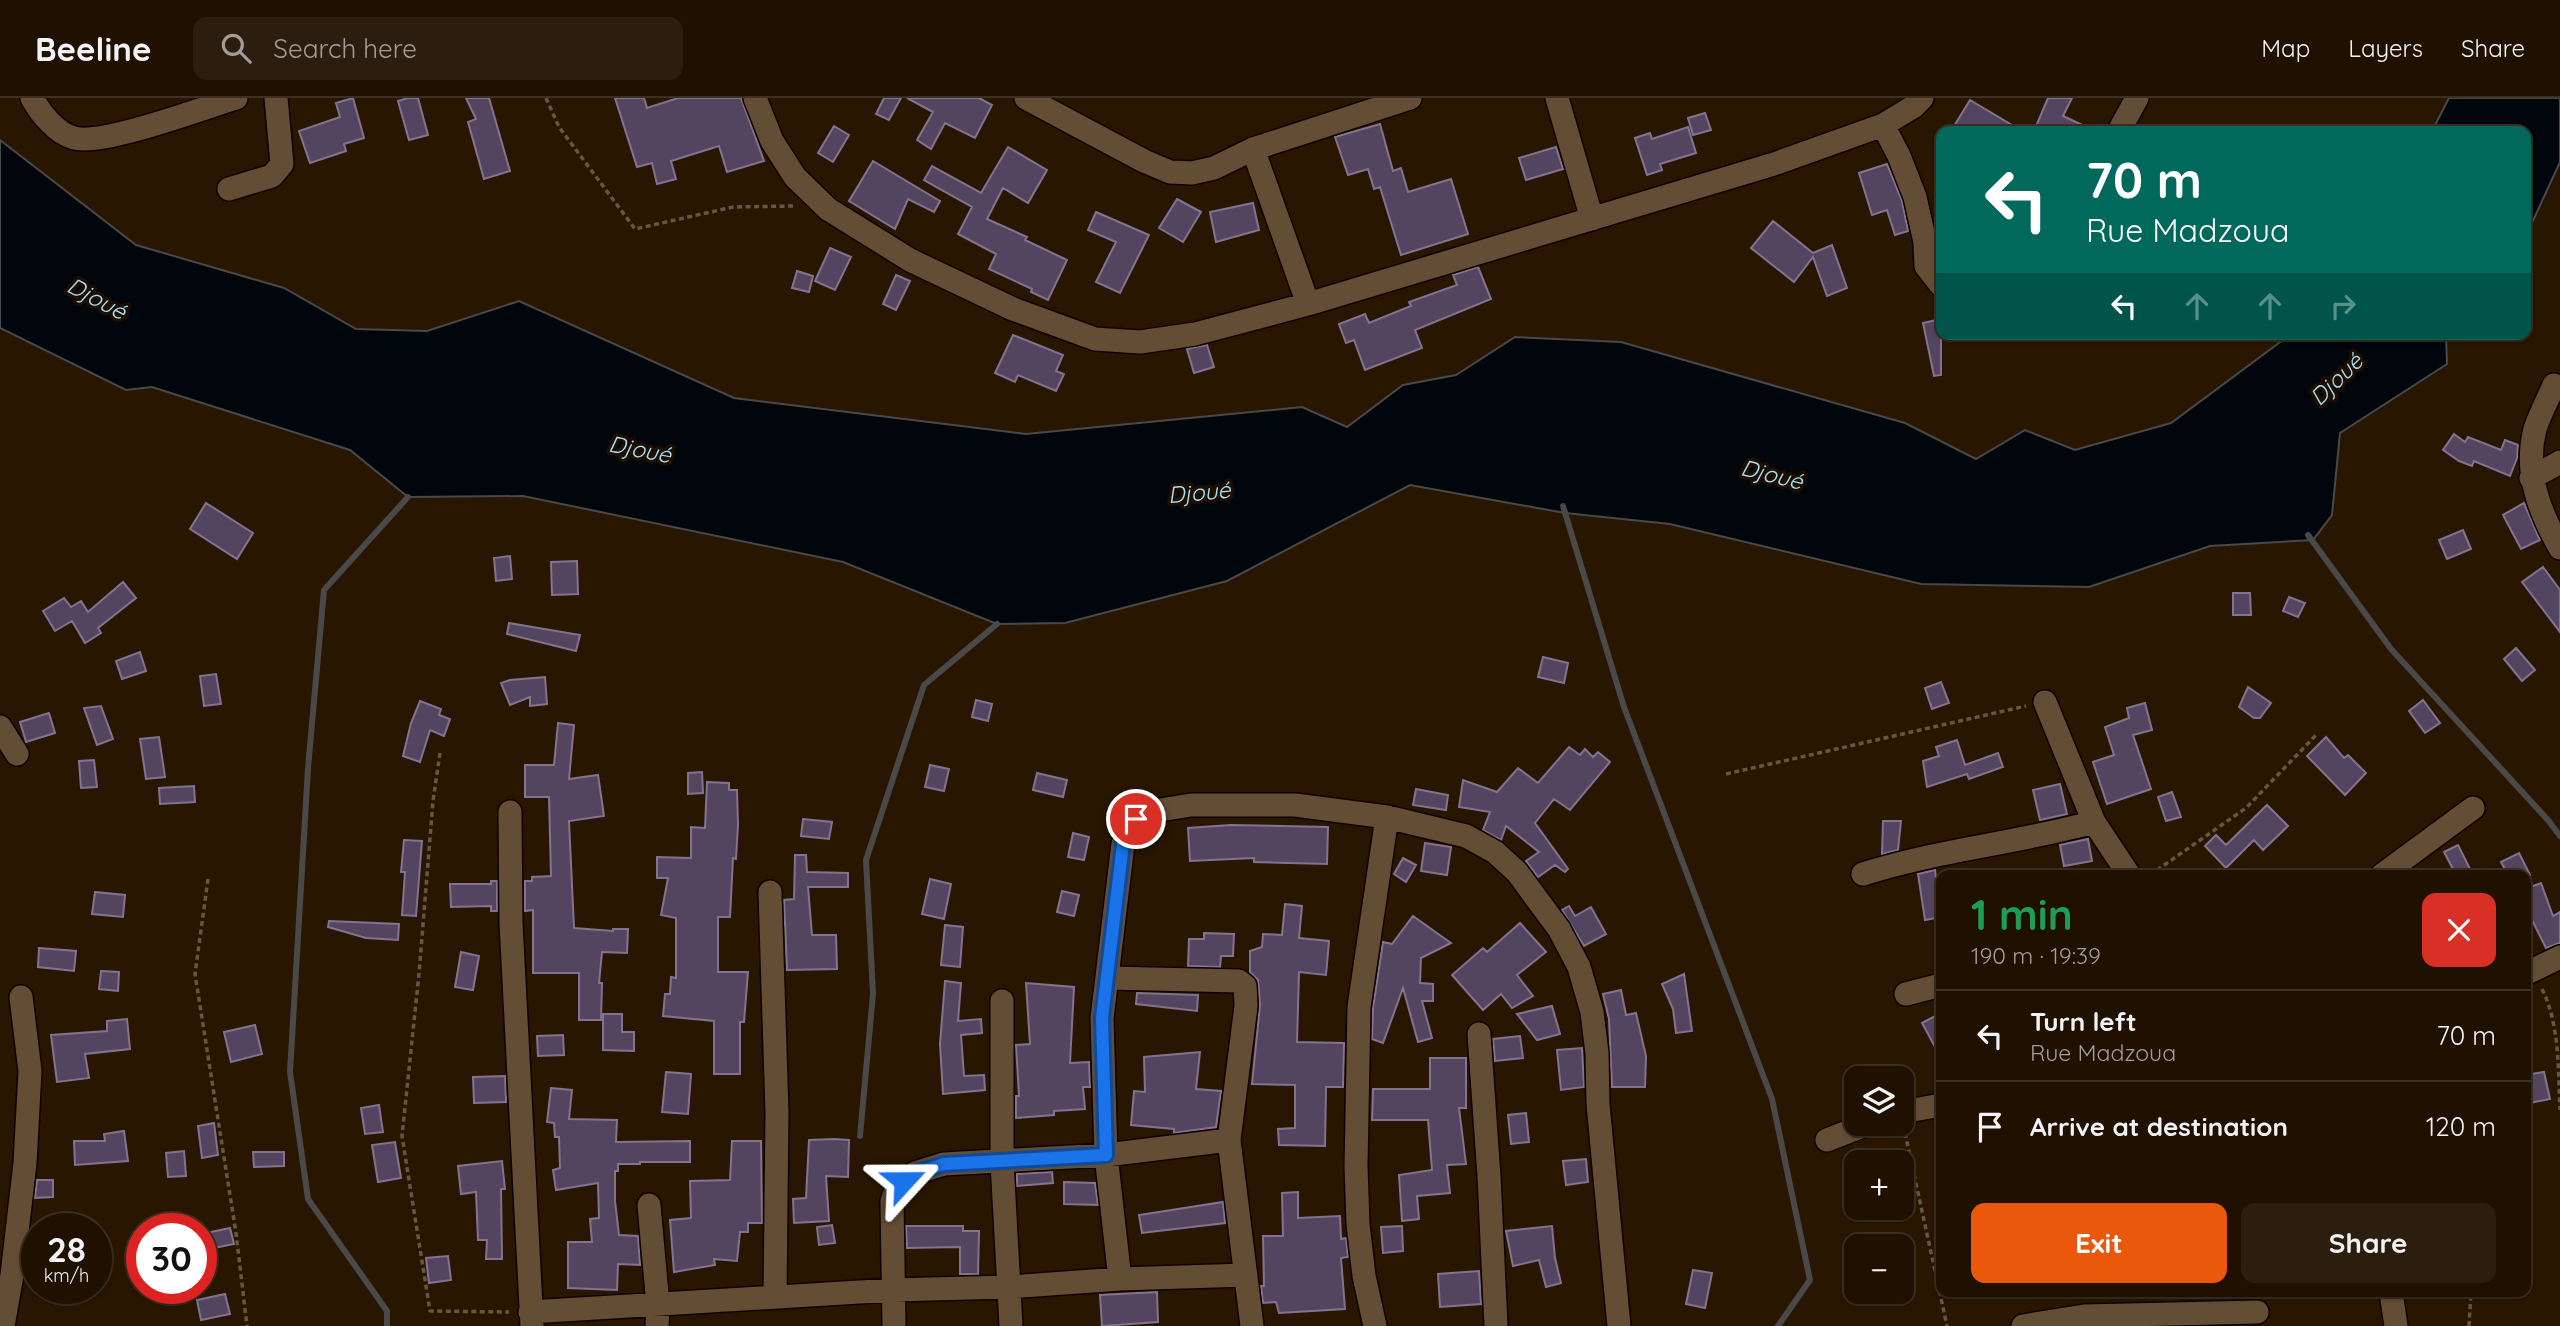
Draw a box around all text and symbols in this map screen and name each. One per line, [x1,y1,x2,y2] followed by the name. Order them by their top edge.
[193,17,683,80] search box
[35,28,151,69] text: Beeline
[217,29,255,67] icon: search
[273,32,417,65] text: Search here
[2261,33,2310,63] text: Map
[2348,33,2423,63] text: Layers
[2461,33,2525,63] text: Share
[2086,149,2202,210] text: 70 m
[1971,154,2062,245] icon: left
[2086,210,2289,250] text: Rue Madzoua
[62,270,132,326] water label: Djoué
[2105,287,2143,325] icon: left
[2178,287,2216,325] icon: ahead
[2251,287,2289,325] icon: ahead
[2324,287,2362,325] icon: right
[2303,346,2369,411] water label: Djoué
[606,429,675,469] water label: Djoué
[1738,452,1807,496] water label: Djoué
[1166,475,1232,509] water label: Djoué
[1106,789,1166,849] pin
[1117,800,1155,838] icon: arrive
[1971,888,2073,941] text: 1 min
[2422,893,2496,967] button: close
[1971,941,2101,970] text: 190 m · 19:39
[2030,1005,2137,1038] text: Turn left
[1971,1017,2009,1055] icon: left
[2436,1019,2496,1052] text: 70 m
[2030,1038,2176,1067] text: Rue Madzoua
[1844,1066,1914,1304] map controls
[1844,1066,1914,1136] button: layers
[1971,1108,2009,1146] icon: arrive
[2030,1110,2288,1143] text: Arrive at destination
[2426,1110,2496,1143] text: 120 m
[867,1144,941,1218] position arrow
[1844,1150,1914,1220] button: +
[1971,1203,2227,1283] button: Exit
[2241,1203,2496,1283] button: Share
[126,1213,217,1304] speed limit sign: 30
[47,1227,86,1271] text: 28
[1844,1234,1914,1304] button: −
[44,1264,89,1287] text: km/h

